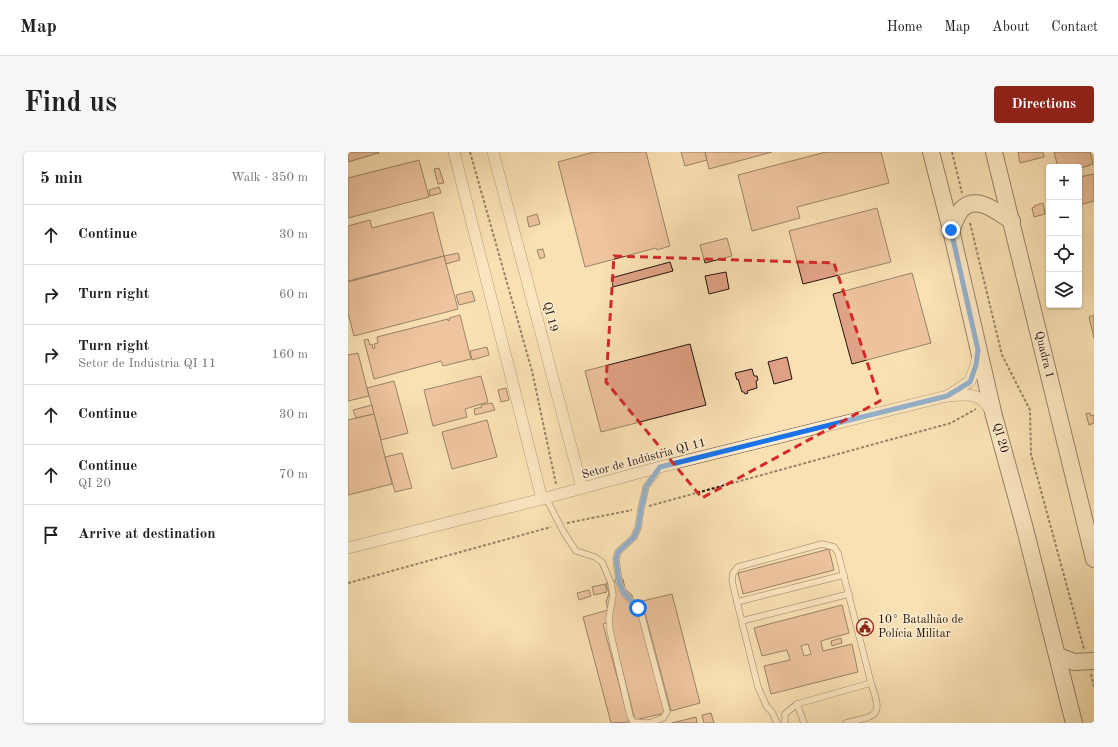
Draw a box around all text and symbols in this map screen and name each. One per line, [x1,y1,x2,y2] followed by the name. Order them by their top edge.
[20,18,57,37] text: Map
[887,20,922,34] text: Home
[944,20,970,34] text: Map
[992,20,1029,34] text: About
[1051,20,1098,34] text: Contact
[994,86,1094,123] button: Directions
[24,90,117,118] text: Find us
[1046,164,1082,308] map controls
[1046,164,1082,200] button: +
[40,170,83,187] text: 5 min
[231,171,308,184] text: Walk · 350 m
[1046,200,1082,236] button: −
[942,221,960,239] route end
[40,224,62,246] icon: ahead
[78,227,137,242] text: Continue
[279,228,308,241] text: 30 m
[1046,236,1082,272] button: locate
[1046,272,1082,308] button: layers
[40,284,62,306] icon: right
[78,287,149,302] text: Turn right
[279,288,308,301] text: 60 m
[540,301,560,333] street label: QI 19
[1032,330,1056,380] street label: Quadra 1
[78,339,149,354] text: Turn right
[40,344,62,366] icon: right
[271,348,308,361] text: 160 m
[78,357,216,370] text: Setor de Indústria QI 11
[40,404,62,426] icon: ahead
[78,407,137,422] text: Continue
[279,408,308,421] text: 30 m
[990,422,1010,454] street label: QI 20
[581,437,707,481] street label: Setor de Indústria QI 11
[78,459,137,474] text: Continue
[40,464,62,486] icon: ahead
[279,468,308,481] text: 70 m
[78,477,111,490] text: QI 20
[40,524,62,546] icon: arrive
[78,527,216,542] text: Arrive at destination
[629,599,647,617] route start
[878,614,964,640] place label: 10° Batalhão de Polícia Militar
[855,617,875,637] public building icon: 10° Batalhão de Polícia Militar

